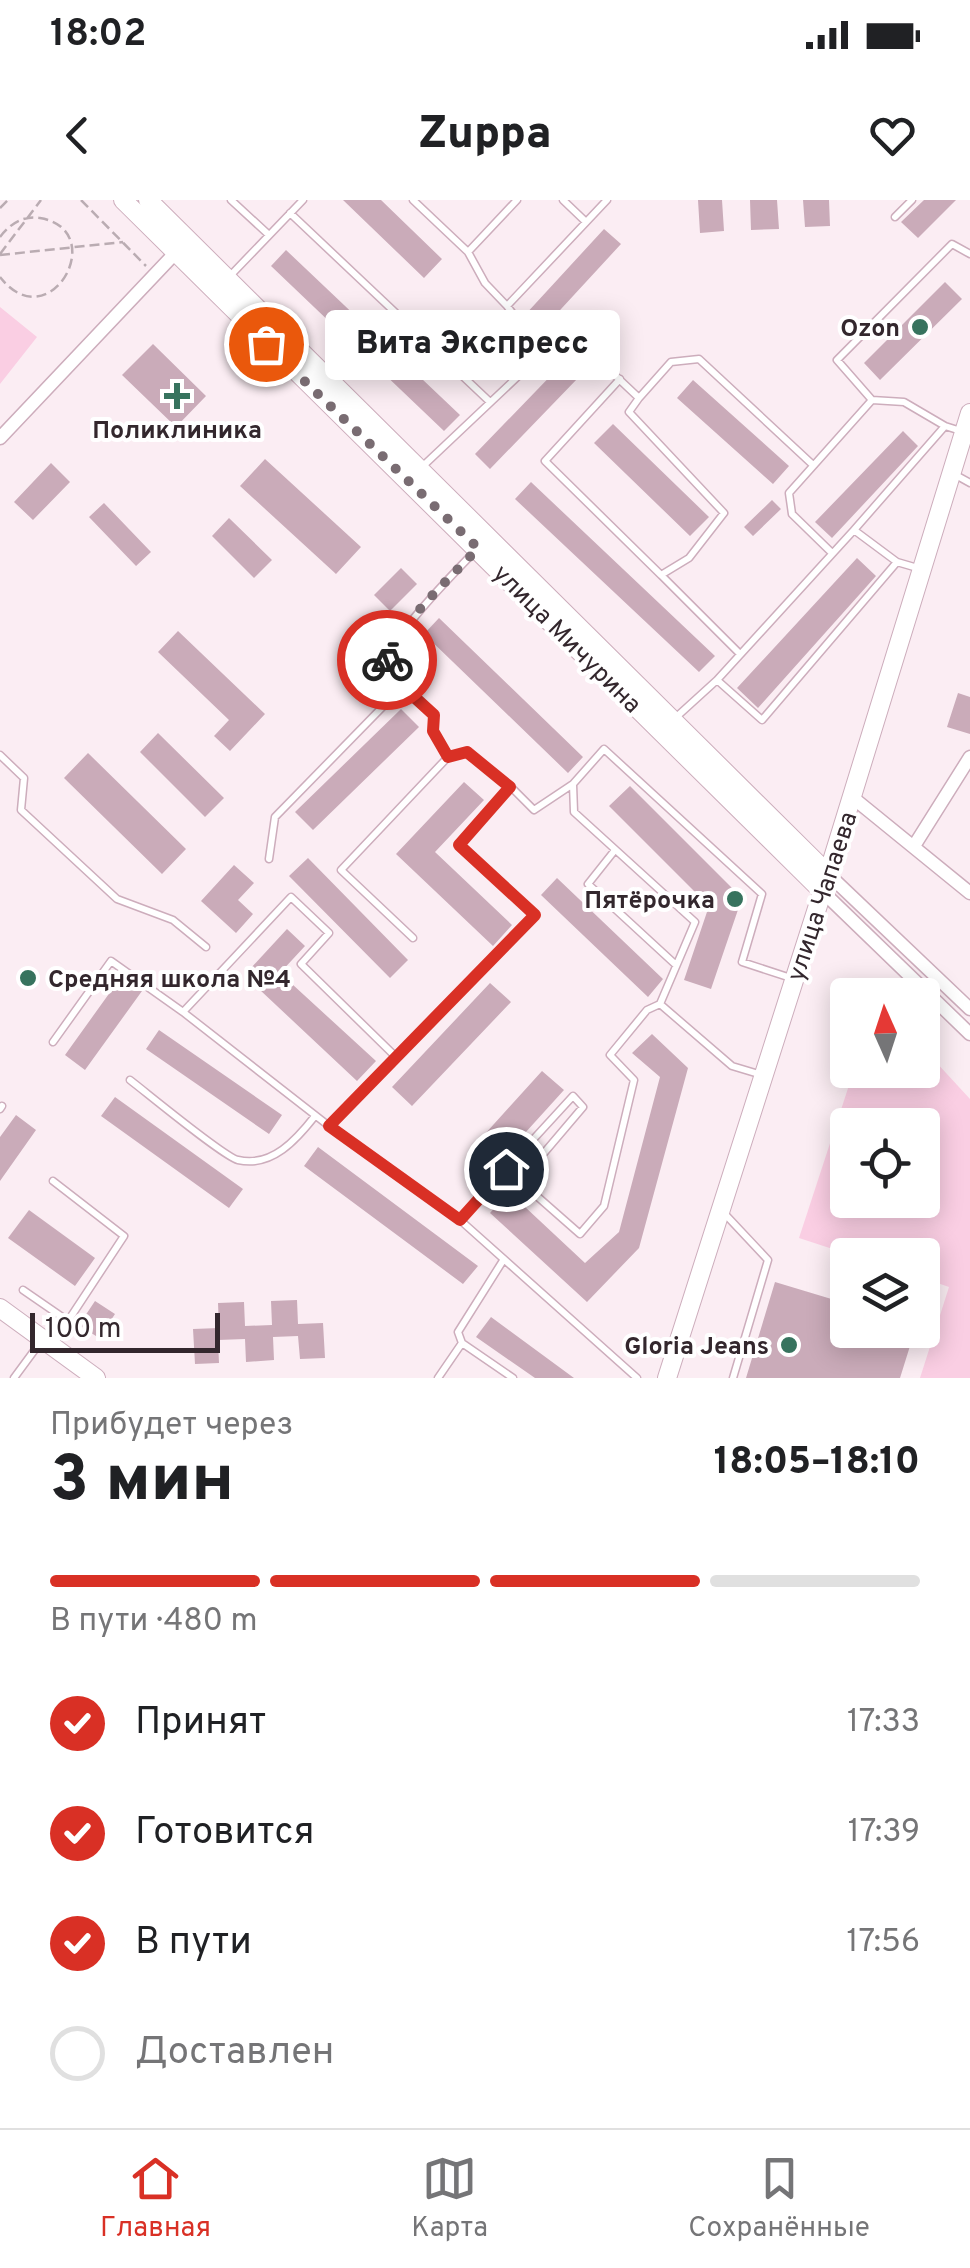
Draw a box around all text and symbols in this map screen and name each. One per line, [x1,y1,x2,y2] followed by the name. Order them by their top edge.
[50,11,147,60] text: 18:02
[419,107,551,164] text: Zuppa
[50,108,105,163] icon: back
[865,108,920,163] icon: heart
[224,302,309,387] pin
[326,309,621,379] callout: Вита Экспресс
[840,314,900,346] place label: Ozon
[909,316,931,338] marker: Ozon
[239,317,294,372] icon: bag
[356,325,589,365] text: Вита Экспресс
[164,383,190,409] marker: Поликлиника
[92,416,262,448] place label: Поликлиника
[485,559,647,721] street label: улица Мичурина
[337,610,437,710] courier
[360,633,415,688] icon: bike
[781,808,866,986] street label: улица Чапаева
[584,886,715,918] place label: Пятёрочка
[724,888,746,910] marker: Пятёрочка
[48,965,291,997] place label: Средняя школа №4
[17,967,39,989] marker: Средняя школа №4
[830,978,940,1088] north arrow
[830,978,940,1348] map controls
[830,1108,940,1218] button: locate
[464,1127,549,1212] pin
[479,1142,534,1197] icon: home
[830,1238,940,1348] button: layers
[30,1308,220,1352] scale bar
[45,1312,121,1348] text: 100 m
[624,1332,769,1364] place label: Gloria Jeans
[778,1334,800,1356] marker: Gloria Jeans
[50,1406,293,1446] text: Прибудет через
[714,1439,920,1488] text: 18:05–18:10
[50,1442,234,1524] text: 3 мин
[50,1602,258,1642] text: В пути · 480 m
[50,1696,105,1751] icon: check
[135,1699,266,1748] text: Принят
[847,1703,920,1743] text: 17:33
[50,1806,105,1861] icon: check
[135,1809,314,1858] text: Готовится
[848,1813,920,1853] text: 17:39
[50,1916,105,1971] icon: check
[135,1919,252,1968] text: В пути
[847,1923,920,1963] text: 17:56
[135,2029,334,2078] text: Доставлен
[100,2151,211,2247] tab: Главная
[411,2151,488,2247] tab: Карта
[688,2151,870,2247] tab: Сохранённые

